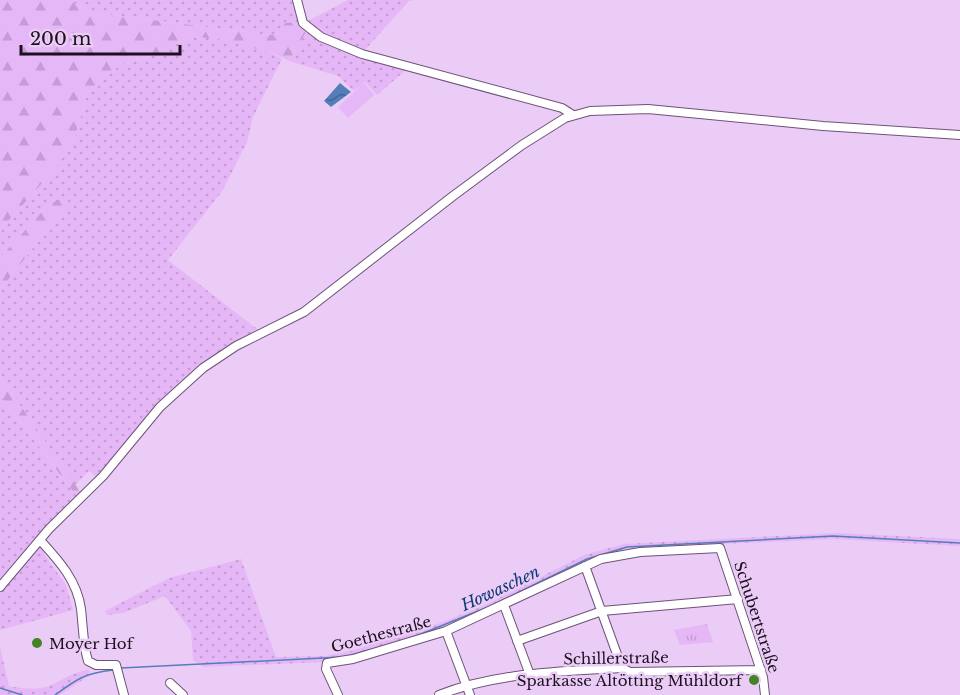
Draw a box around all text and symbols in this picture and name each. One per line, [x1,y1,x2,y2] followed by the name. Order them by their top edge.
[21,18,180,56] scale bar
[30,28,91,50] text: 200 m
[730,559,784,675] street label: Schubertstraße
[457,561,543,615] water label: Howaschen
[329,612,433,656] street label: Goethestraße
[49,634,135,653] place label: Moyer Hof
[30,636,44,650] marker: Moyer Hof
[563,648,669,668] street label: Schillerstraße
[517,671,744,690] place label: Sparkasse Altötting Mühldorf
[747,673,761,687] marker: Sparkasse Altötting Mühldorf

